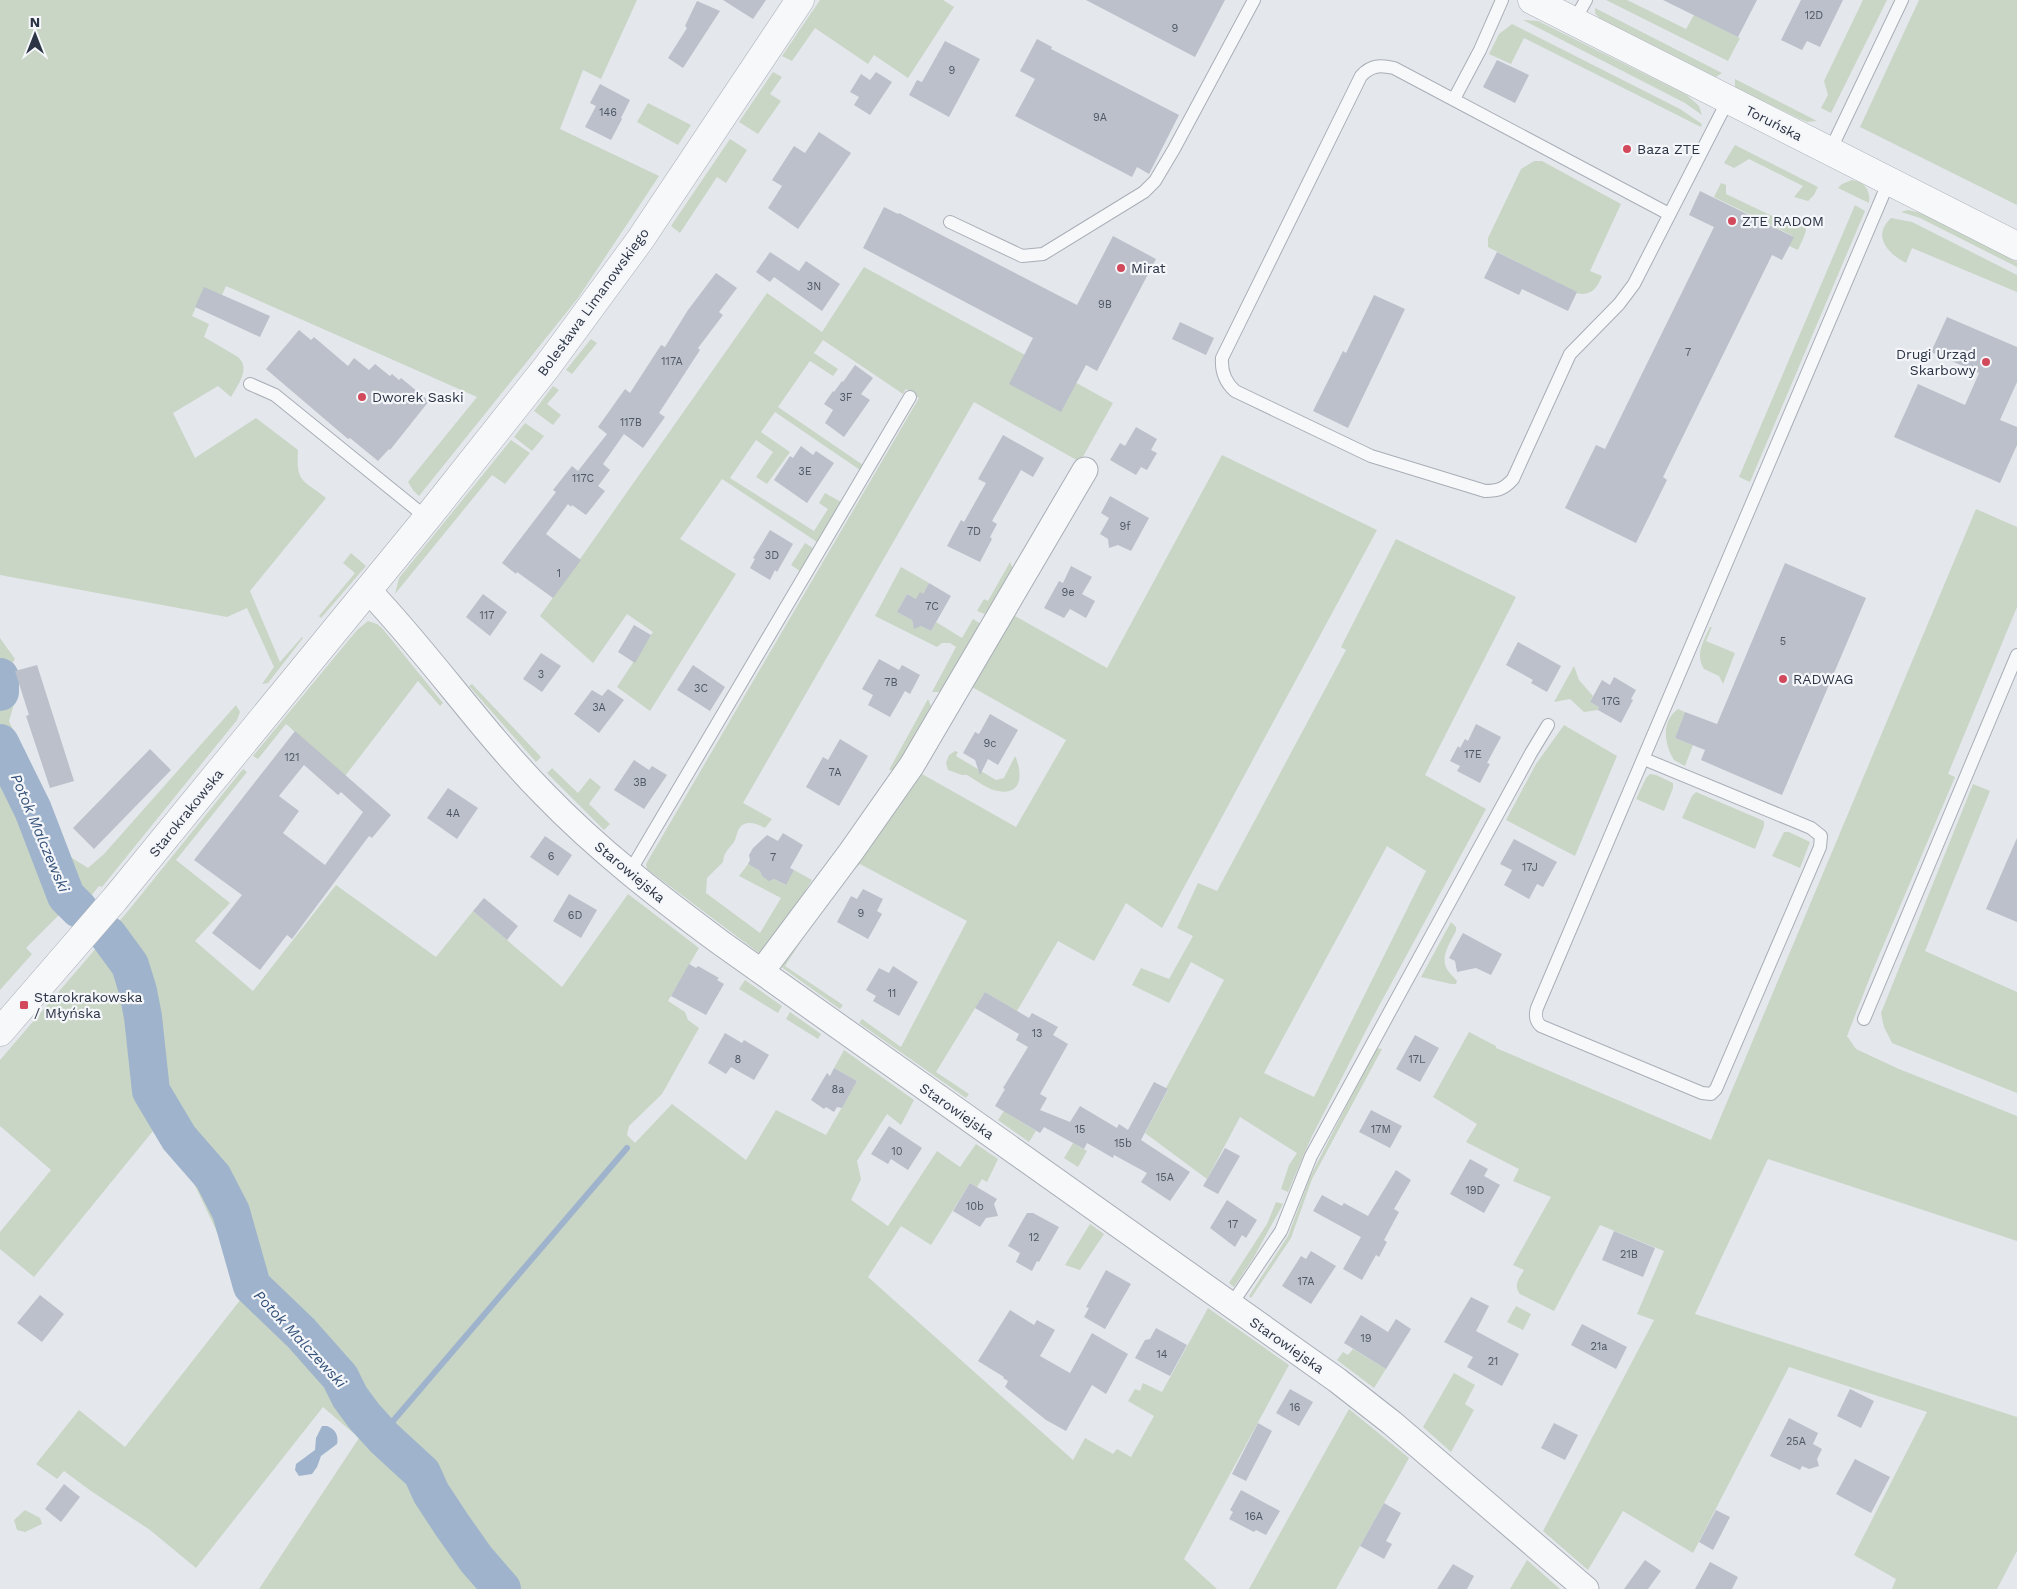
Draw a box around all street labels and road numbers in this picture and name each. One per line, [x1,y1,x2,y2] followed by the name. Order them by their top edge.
[1743,102,1805,144] street label: Toruńska
[534,225,652,379] street label: Bolesława Limanowskiego
[146,766,226,860] street label: Starokrakowska
[592,838,668,906] street label: Starowiejska
[917,1080,997,1142] street label: Starowiejska
[1247,1314,1327,1376] street label: Starowiejska

